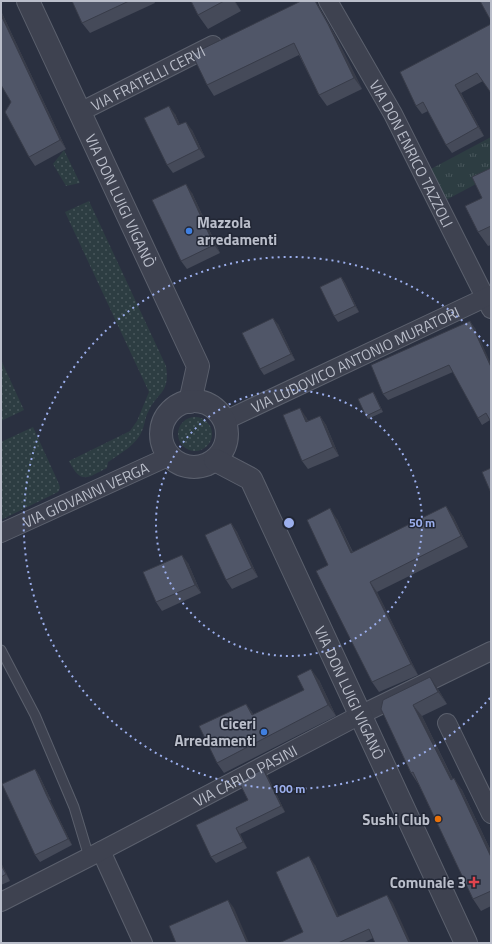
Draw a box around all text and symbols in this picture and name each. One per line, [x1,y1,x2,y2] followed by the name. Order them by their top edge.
[87,39,209,116] street label: VIA FRATELLI CERVI
[364,75,460,231] street label: VIA DON ENRICO TAZZOLI
[80,130,162,271] street label: VIA DON LUIGI VIGANÒ
[197,211,277,251] place label: Mazzola arredamenti
[184,226,194,236] marker: Mazzola arredamenti
[247,300,463,418] street label: VIA LUDOVICO ANTONIO MURATORI
[19,456,153,533] street label: VIA GIOVANNI VERGA
[409,513,435,532] text: 50 m
[282,516,296,530] centre of rings
[309,622,391,763] street label: VIA DON LUIGI VIGANÒ
[174,712,256,752] place label: Ciceri Arredamenti
[259,727,269,737] marker: Ciceri Arredamenti
[189,739,301,812] street label: VIA CARLO PASINI
[273,779,305,798] text: 100 m
[362,808,430,831] place label: Sushi Club
[433,814,443,824] marker: Sushi Club
[390,871,466,894] place label: Comunale 3
[469,877,479,887] marker: Comunale 3

